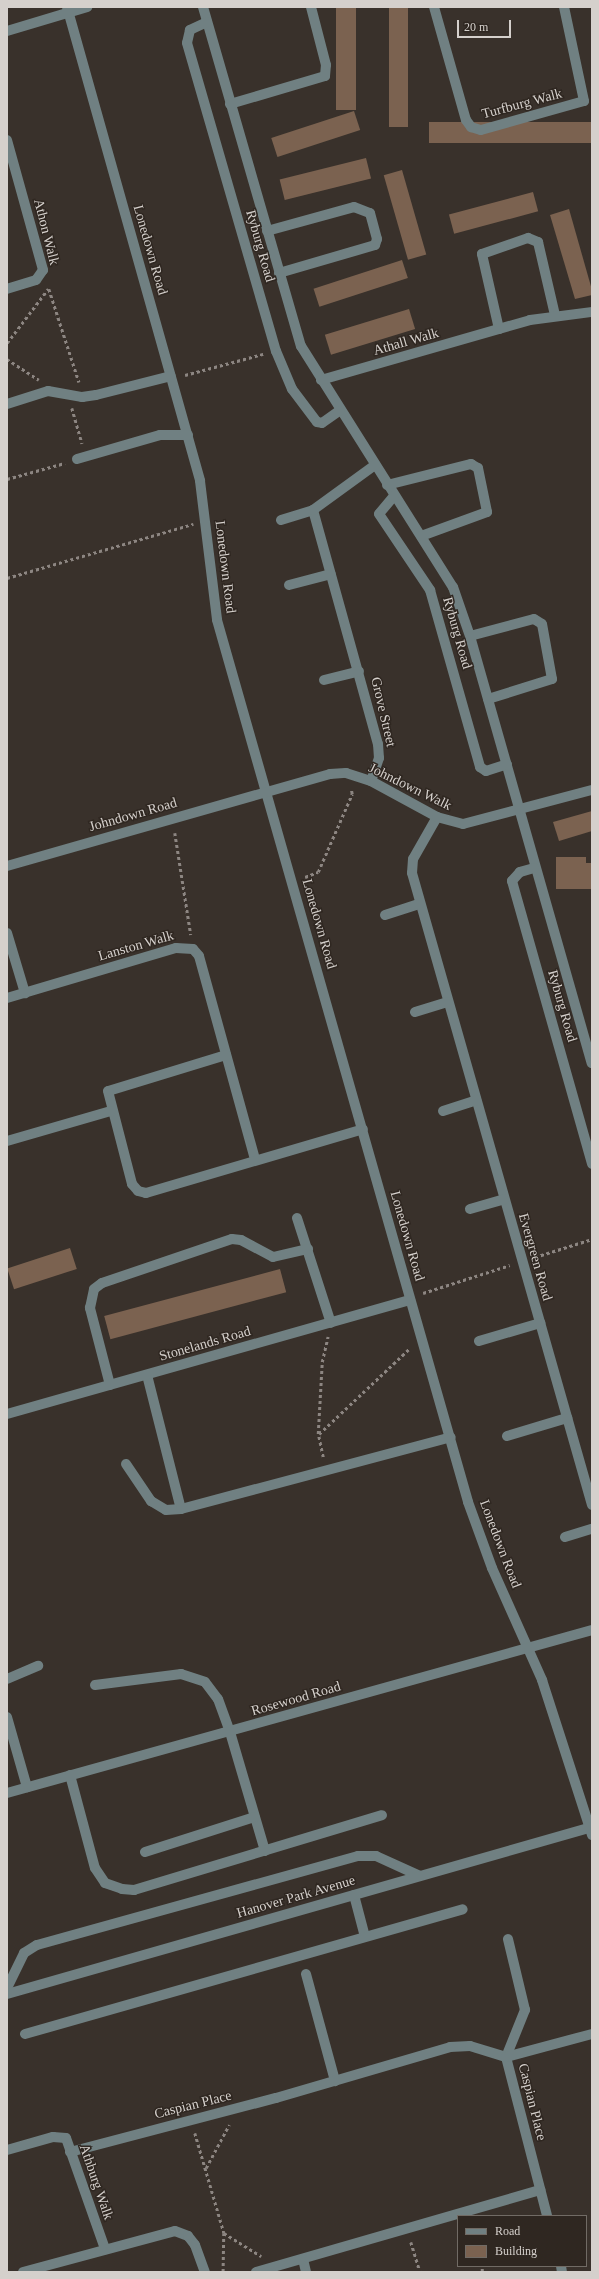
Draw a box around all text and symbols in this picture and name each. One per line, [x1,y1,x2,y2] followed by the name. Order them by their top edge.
[459,12,513,38] scale bar
[464,20,488,34] text: 20 m
[480,85,564,123] street label: Turfburg Walk
[30,197,62,267] street label: Athon Walk
[129,203,171,297] street label: Lonedown Road
[242,208,278,284] street label: Ryburg Road
[371,325,441,359] street label: Athall Walk
[211,520,239,614] street label: Lonedown Road
[439,595,475,671] street label: Ryburg Road
[367,675,399,749] street label: Grove Street
[366,760,454,814] street label: Johndown Walk
[87,794,179,836] street label: Johndown Road
[298,877,340,971] street label: Lonedown Road
[96,927,176,965] street label: Lanston Walk
[544,968,580,1044] street label: Ryburg Road
[386,1189,428,1283] street label: Lonedown Road
[514,1211,556,1303] street label: Evergreen Road
[157,1323,253,1365] street label: Stonelands Road
[476,1498,524,1590] street label: Lonedown Road
[249,1678,343,1720] street label: Rosewood Road
[234,1872,358,1922] street label: Hanover Park Avenue
[514,2062,550,2142] street label: Caspian Place
[153,2087,233,2123] street label: Caspian Place
[75,2142,117,2222] street label: Athburg Walk
[457,2215,587,2267] legend
[495,2224,520,2238] text: Road
[495,2244,537,2258] text: Building

